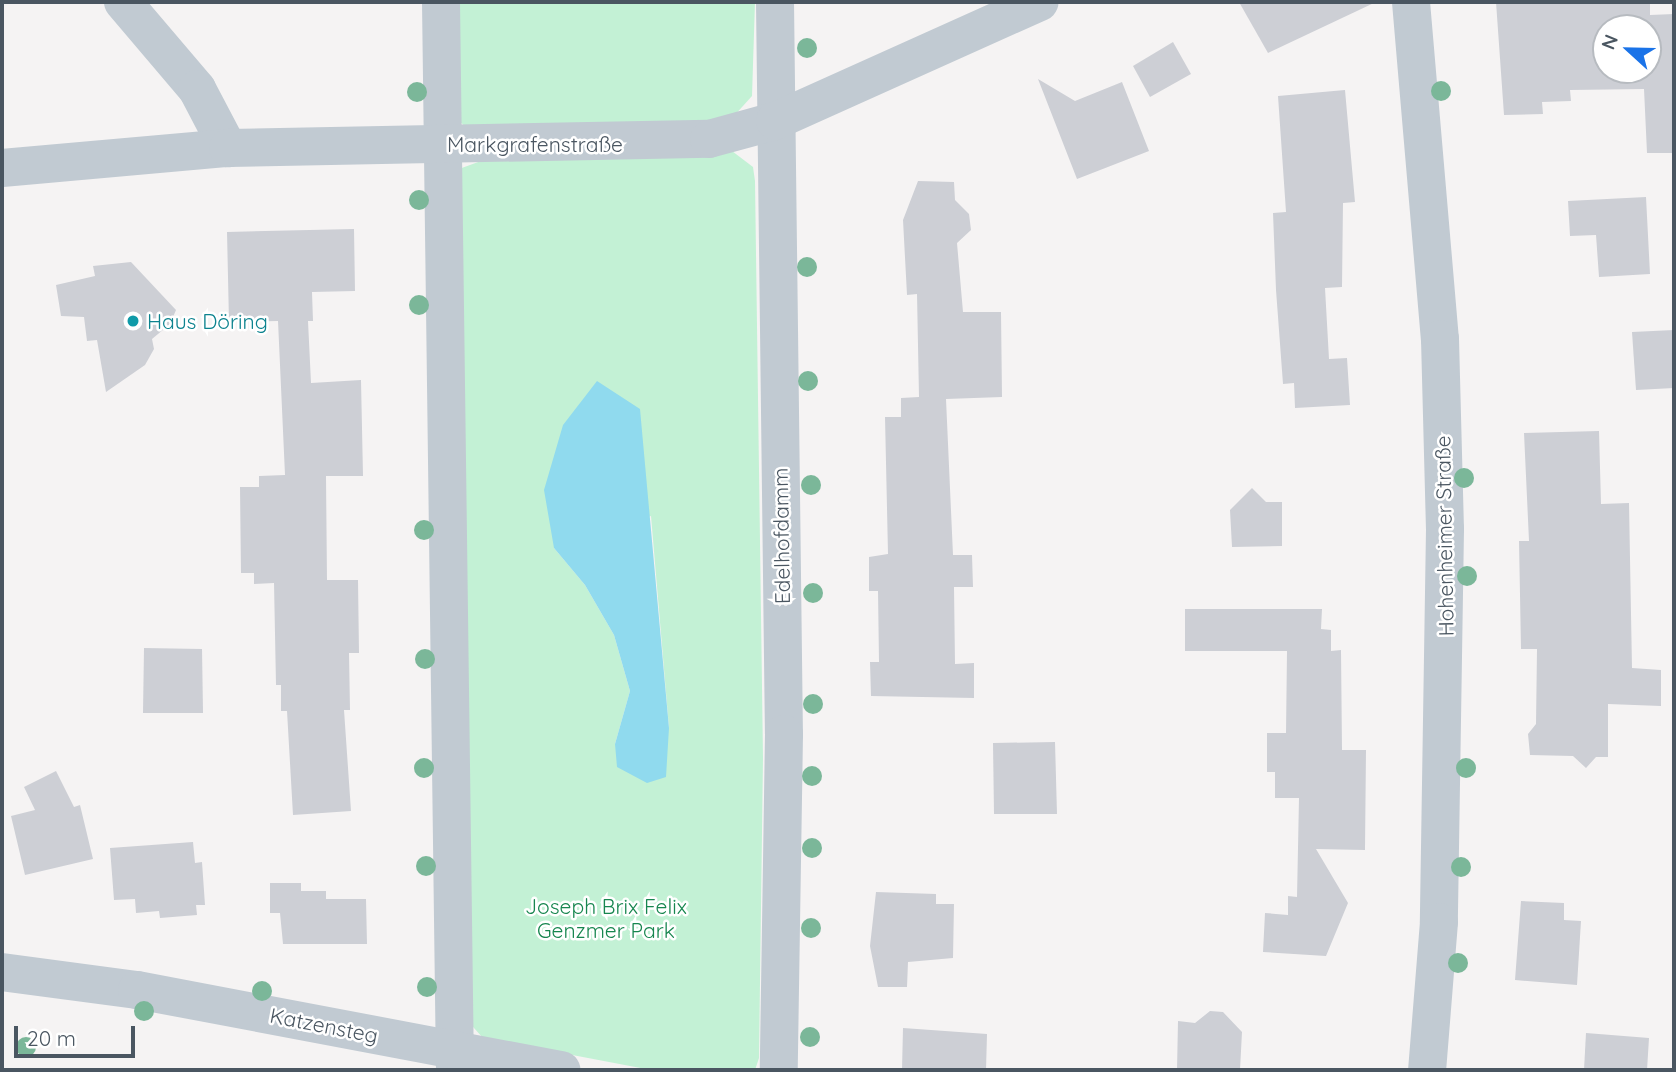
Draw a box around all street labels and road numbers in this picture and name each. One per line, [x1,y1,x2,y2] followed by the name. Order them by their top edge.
[447,131,623,157] street label: Markgrafenstraße
[1430,435,1458,637] street label: Hohenheimer Straße
[767,468,795,604] street label: Edelhofdamm
[268,1002,380,1048] street label: Katzensteg

